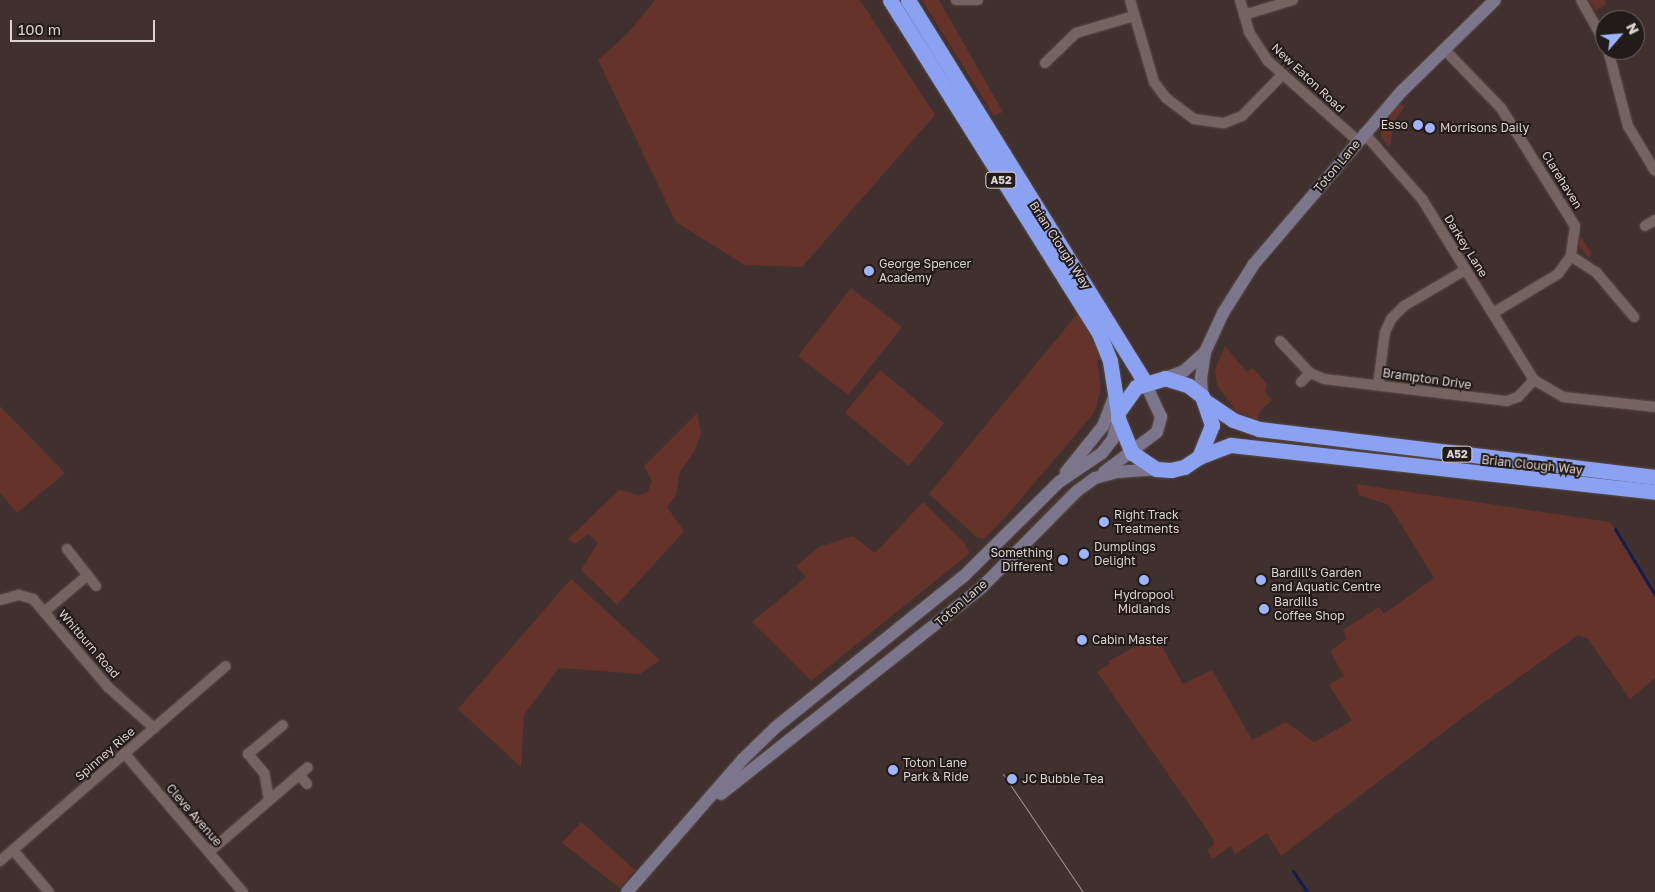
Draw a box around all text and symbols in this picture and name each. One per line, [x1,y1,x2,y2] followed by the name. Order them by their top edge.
[12,10,158,42] scale bar
[1595,10,1645,60] north arrow
[18,20,61,38] text: 100 m
[1623,20,1643,37] text: N
[1269,41,1347,115] street label: New Eaton Road
[1381,118,1408,132] place label: Esso
[1412,119,1424,131] marker: Esso
[1440,121,1529,135] place label: Morrisons Daily
[1424,122,1436,134] marker: Morrisons Daily
[1311,137,1363,195] street label: Toton Lane
[1539,149,1585,211] street label: Clarehaven
[985,172,1017,188] road number: A52
[1026,199,1094,291] street label: Brian Clough Way
[1441,212,1491,280] street label: Darkey Lane
[879,257,971,285] place label: George Spencer Academy
[863,265,875,277] marker: George Spencer Academy
[1382,366,1472,392] street label: Brampton Drive
[1441,446,1473,462] road number: A52
[1481,453,1583,477] street label: Brian Clough Way
[1114,508,1179,536] place label: Right Track Treatments
[1098,516,1110,528] marker: Right Track Treatments
[1094,540,1156,568] place label: Dumplings Delight
[990,546,1053,574] place label: Something Different
[1078,548,1090,560] marker: Dumplings Delight
[1057,554,1069,566] marker: Something Different
[1271,566,1381,594] place label: Bardill's Garden and Aquatic Centre
[1138,574,1150,586] marker: Hydropool Midlands
[1255,574,1267,586] marker: Bardill's Garden and Aquatic Centre
[932,577,990,629] street label: Toton Lane
[1114,588,1174,616] place label: Hydropool Midlands
[1274,595,1345,623] place label: Bardills Coffee Shop
[1258,603,1270,615] marker: Bardills Coffee Shop
[55,607,123,681] street label: Whitburn Road
[1092,633,1168,647] place label: Cabin Master
[1076,634,1088,646] marker: Cabin Master
[72,724,138,784] street label: Spinney Rise
[903,756,969,784] place label: Toton Lane Park & Ride
[887,764,899,776] marker: Toton Lane Park & Ride
[1022,772,1104,786] place label: JC Bubble Tea
[1006,773,1018,785] marker: JC Bubble Tea
[163,781,225,849] street label: Cleve Avenue

